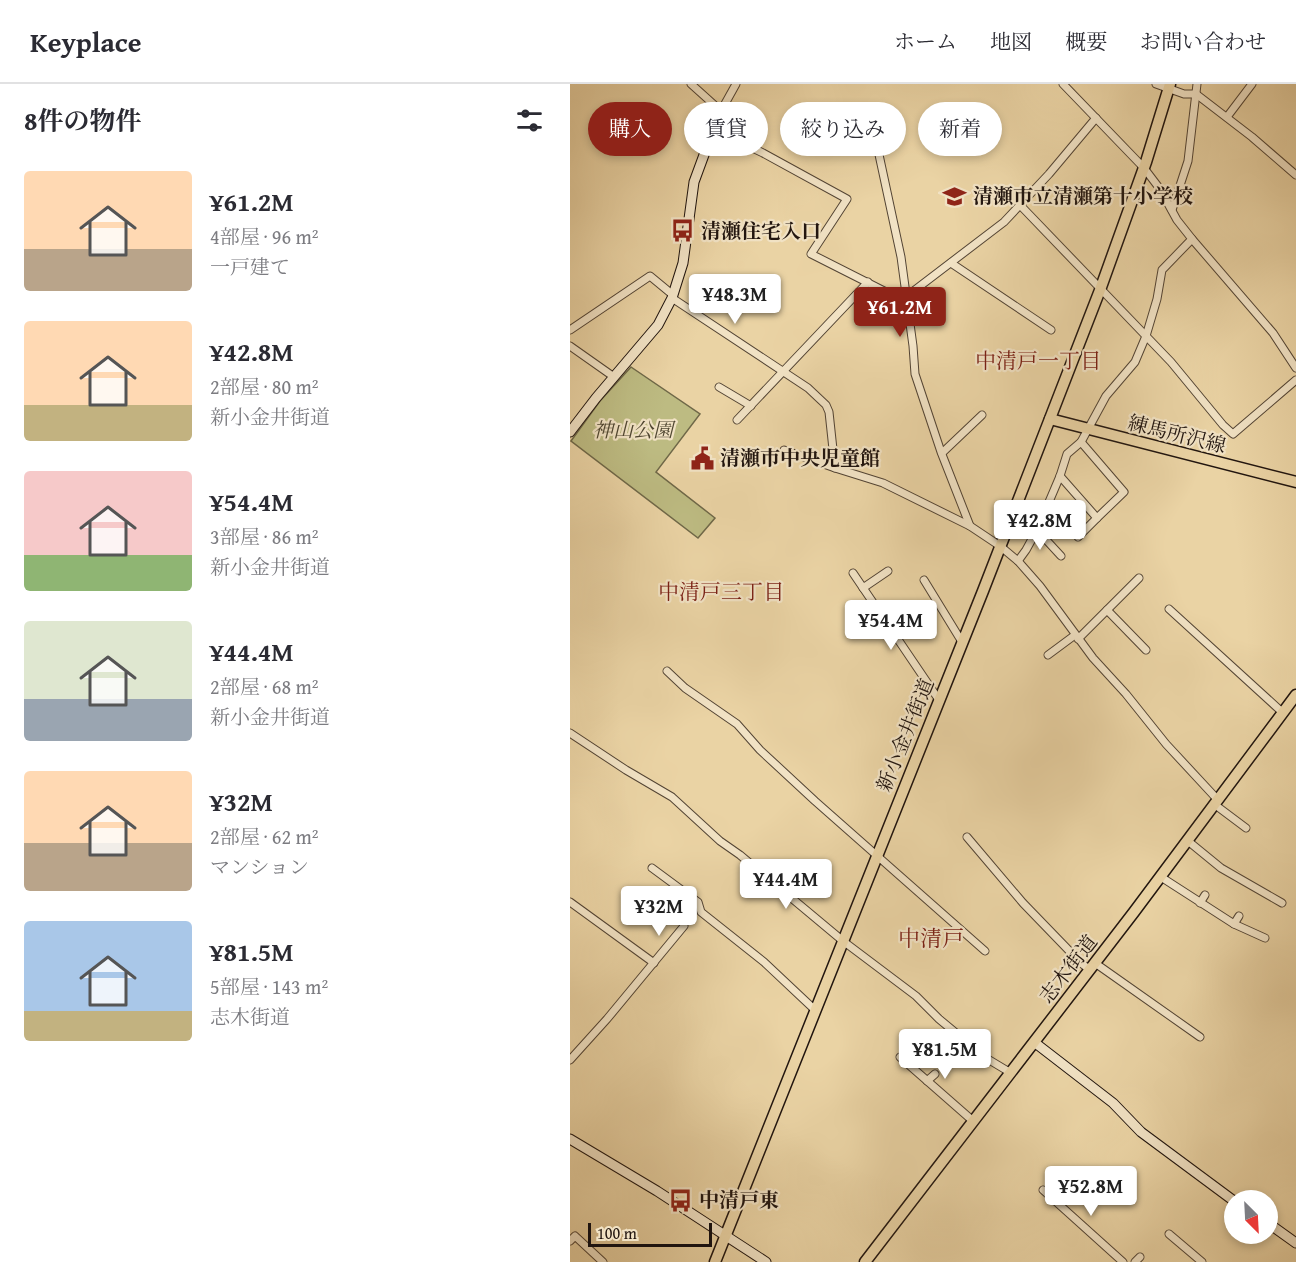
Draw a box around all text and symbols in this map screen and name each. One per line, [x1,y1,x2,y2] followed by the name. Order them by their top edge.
[30,21,141,62] text: Keyplace
[894,26,957,57] text: ホーム
[990,26,1032,57] text: 地図
[1065,26,1107,57] text: 概要
[1140,26,1266,57] text: お問い合わせ
[24,101,141,140] text: 8件の物件
[588,102,672,156] chip: 購入
[684,102,768,156] chip: 賃貸
[780,102,906,156] chip: 絞り込み
[918,102,1002,156] chip: 新着
[513,104,546,137] icon: filters
[973,181,1193,210] place label: 清瀬市立清瀬第十小学校
[210,182,294,221] text: ¥61.2M
[942,183,968,209] school or university icon: 清瀬市立清瀬第十小学校
[72,195,144,267] icon: home
[701,216,821,245] place label: 清瀬住宅入口
[670,218,696,244] bus stop icon: 清瀬住宅入口
[210,222,319,251] text: 4部屋 · 96 m²
[210,252,290,281] text: 一戸建て
[686,274,784,325] pin: ¥48.3M
[703,279,767,308] text: ¥48.3M
[851,287,949,338] pin: ¥61.2M
[868,292,932,321] text: ¥61.2M
[210,332,294,371] text: ¥42.8M
[72,345,144,417] icon: home
[975,345,1101,376] district label: 中清戸一丁目
[210,372,319,401] text: 2部屋 · 80 m²
[210,402,330,431] text: 新小金井街道
[1125,407,1229,460] street label: 練馬所沢線
[593,415,676,444] park label: 神山公園
[720,443,880,472] place label: 清瀬市中央児童館
[689,445,715,471] public building icon: 清瀬市中央児童館
[210,482,294,521] text: ¥54.4M
[72,495,144,567] icon: home
[991,500,1089,551] pin: ¥42.8M
[1008,505,1072,534] text: ¥42.8M
[210,522,319,551] text: 3部屋 · 86 m²
[210,552,330,581] text: 新小金井街道
[658,576,784,607] district label: 中清戸三丁目
[842,600,940,651] pin: ¥54.4M
[859,605,923,634] text: ¥54.4M
[210,632,294,671] text: ¥44.4M
[72,645,144,717] icon: home
[210,672,319,701] text: 2部屋 · 68 m²
[869,674,940,796] street label: 新小金井街道
[210,702,330,731] text: 新小金井街道
[210,782,273,821] text: ¥32M
[72,795,144,867] icon: home
[210,822,319,851] text: 2部屋 · 62 m²
[210,852,309,881] text: マンション
[737,859,835,910] pin: ¥44.4M
[754,864,818,893] text: ¥44.4M
[623,886,695,937] pin: ¥32M
[635,891,683,920] text: ¥32M
[898,922,964,954] district label: 中清戸
[1032,928,1104,1009] street label: 志木街道
[210,932,294,971] text: ¥81.5M
[72,945,144,1017] icon: home
[210,972,328,1001] text: 5部屋 · 143 m²
[210,1002,290,1031] text: 志木街道
[896,1029,994,1080] pin: ¥81.5M
[913,1034,977,1063] text: ¥81.5M
[1042,1166,1140,1217] pin: ¥52.8M
[1059,1171,1123,1200] text: ¥52.8M
[699,1185,779,1214] place label: 中清戸東
[668,1187,694,1213] bus stop icon: 中清戸東
[1224,1190,1278,1244] north arrow
[1224,1190,1278,1244] map controls
[588,1220,712,1248] scale bar
[597,1221,637,1245] text: 100 m

